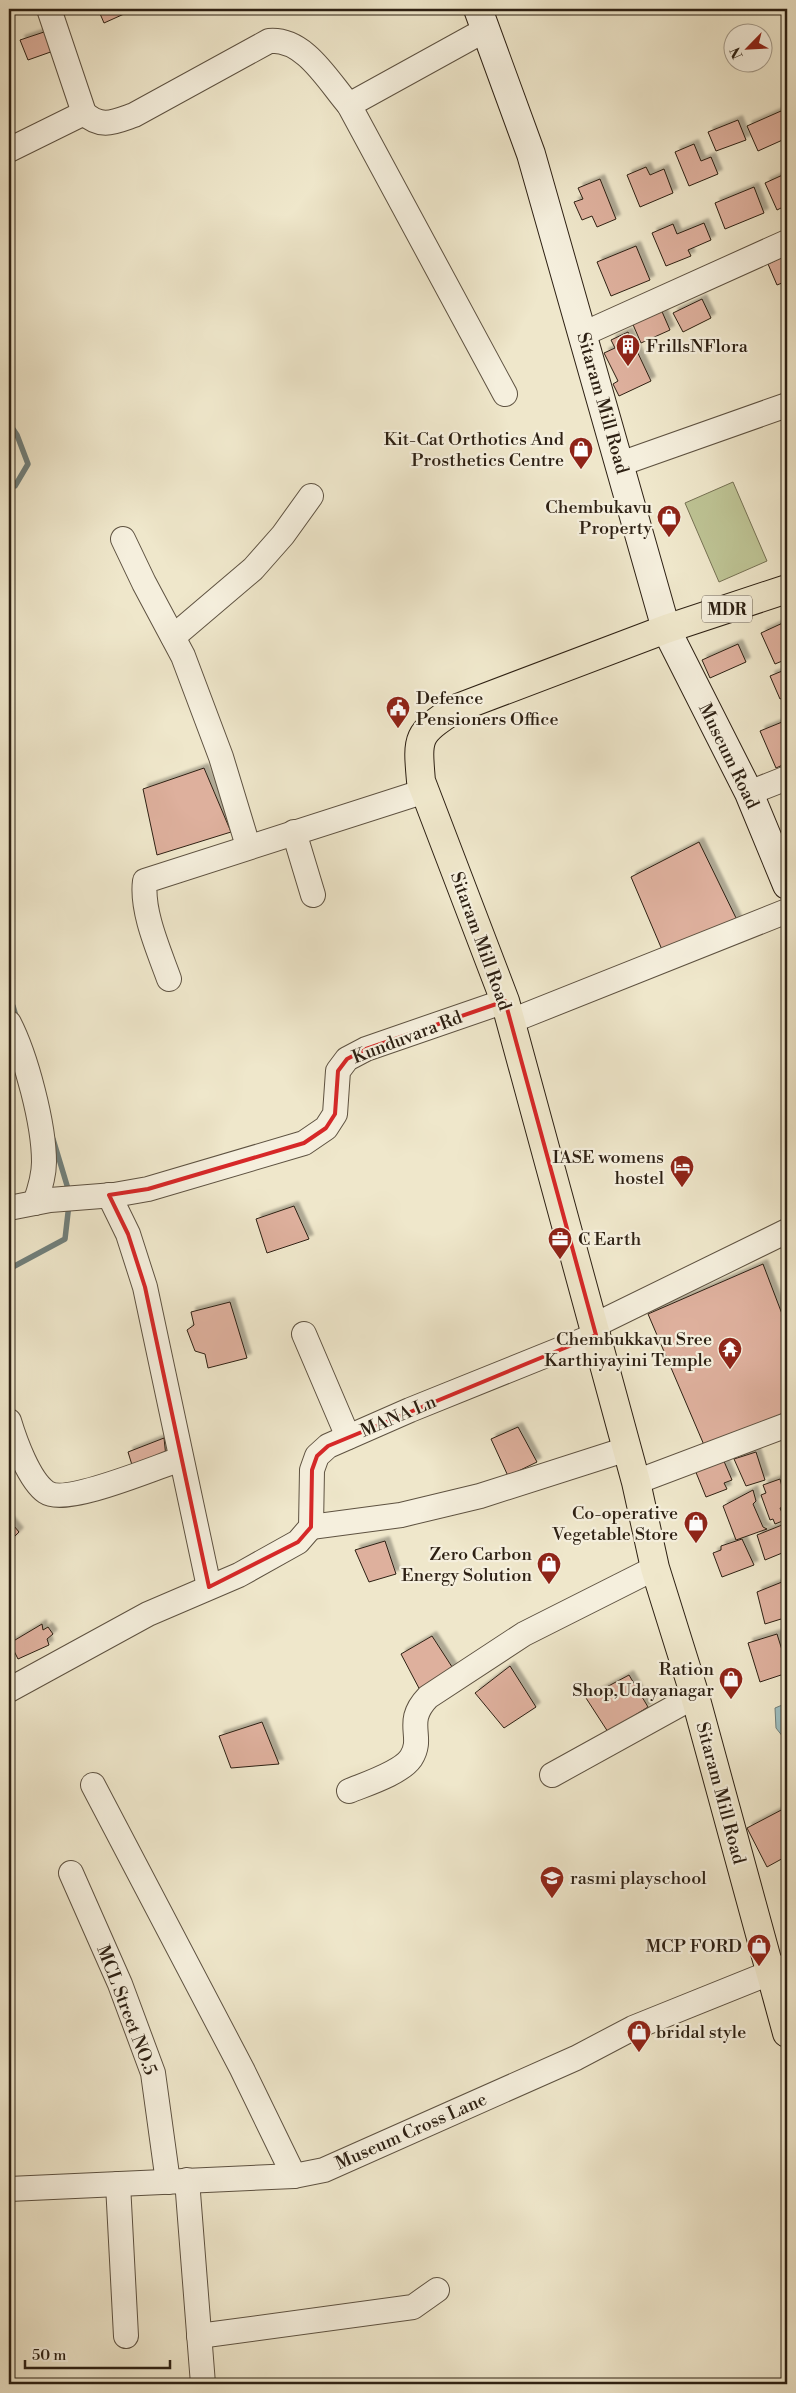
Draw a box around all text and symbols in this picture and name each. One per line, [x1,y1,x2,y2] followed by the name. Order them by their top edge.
[724,22,774,72] north arrow
[727,44,748,62] text: N
[571,330,634,477] street label: Sitaram Mill Road
[615,333,641,367] building icon: FrillsNFlora
[646,335,749,358] place label: FrillsNFlora
[384,428,565,472] place label: Kit-Cat Orthotics And Prosthetics Centre
[568,436,594,470] shop icon: Kit-Cat Orthotics And Prosthetics Centre
[545,496,653,540] place label: Chembukavu Property
[656,504,682,538] shop icon: Chembukavu Property
[702,596,752,622] road number: MDR
[416,687,559,731] place label: Defence Pensioners Office
[385,695,411,729] public building icon: Defence Pensioners Office
[693,700,764,813] street label: Museum Road
[445,869,517,1014] street label: Sitaram Mill Road
[349,1006,466,1069] street label: Kunduvara Rd
[553,1146,665,1190] place label: IASE womens hostel
[669,1154,695,1188] hotel icon: IASE womens hostel
[547,1226,573,1260] office icon: C Earth
[578,1228,641,1251] place label: C Earth
[544,1328,712,1372] place label: Chembukkavu Sree Karthiyayini Temple
[717,1336,743,1370] temple icon: Chembukkavu Sree Karthiyayini Temple
[357,1390,440,1443] street label: MANA Ln
[551,1502,678,1546] place label: Co-operative Vegetable Store
[683,1510,709,1544] shop icon: Co-operative Vegetable Store
[401,1543,532,1587] place label: Zero Carbon Energy Solution
[536,1551,562,1585] shop icon: Zero Carbon Energy Solution
[572,1658,714,1702] place label: Ration Shop,Udayanagar
[718,1666,744,1700] shop icon: Ration Shop,Udayanagar
[691,1720,751,1867] street label: Sitaram Mill Road
[539,1865,565,1899] school or university icon: rasmi playschool
[570,1867,707,1890] place label: rasmi playschool
[746,1933,772,1967] shop icon: MCP FORD
[645,1935,742,1958] place label: MCP FORD
[91,1942,162,2079] street label: MCL Street NO.5
[626,2019,652,2053] shop icon: bridal style
[656,2021,746,2044] place label: bridal style
[332,2088,490,2175] street label: Museum Cross Lane
[25,2338,170,2370] scale bar
[32,2346,66,2365] text: 50 m

